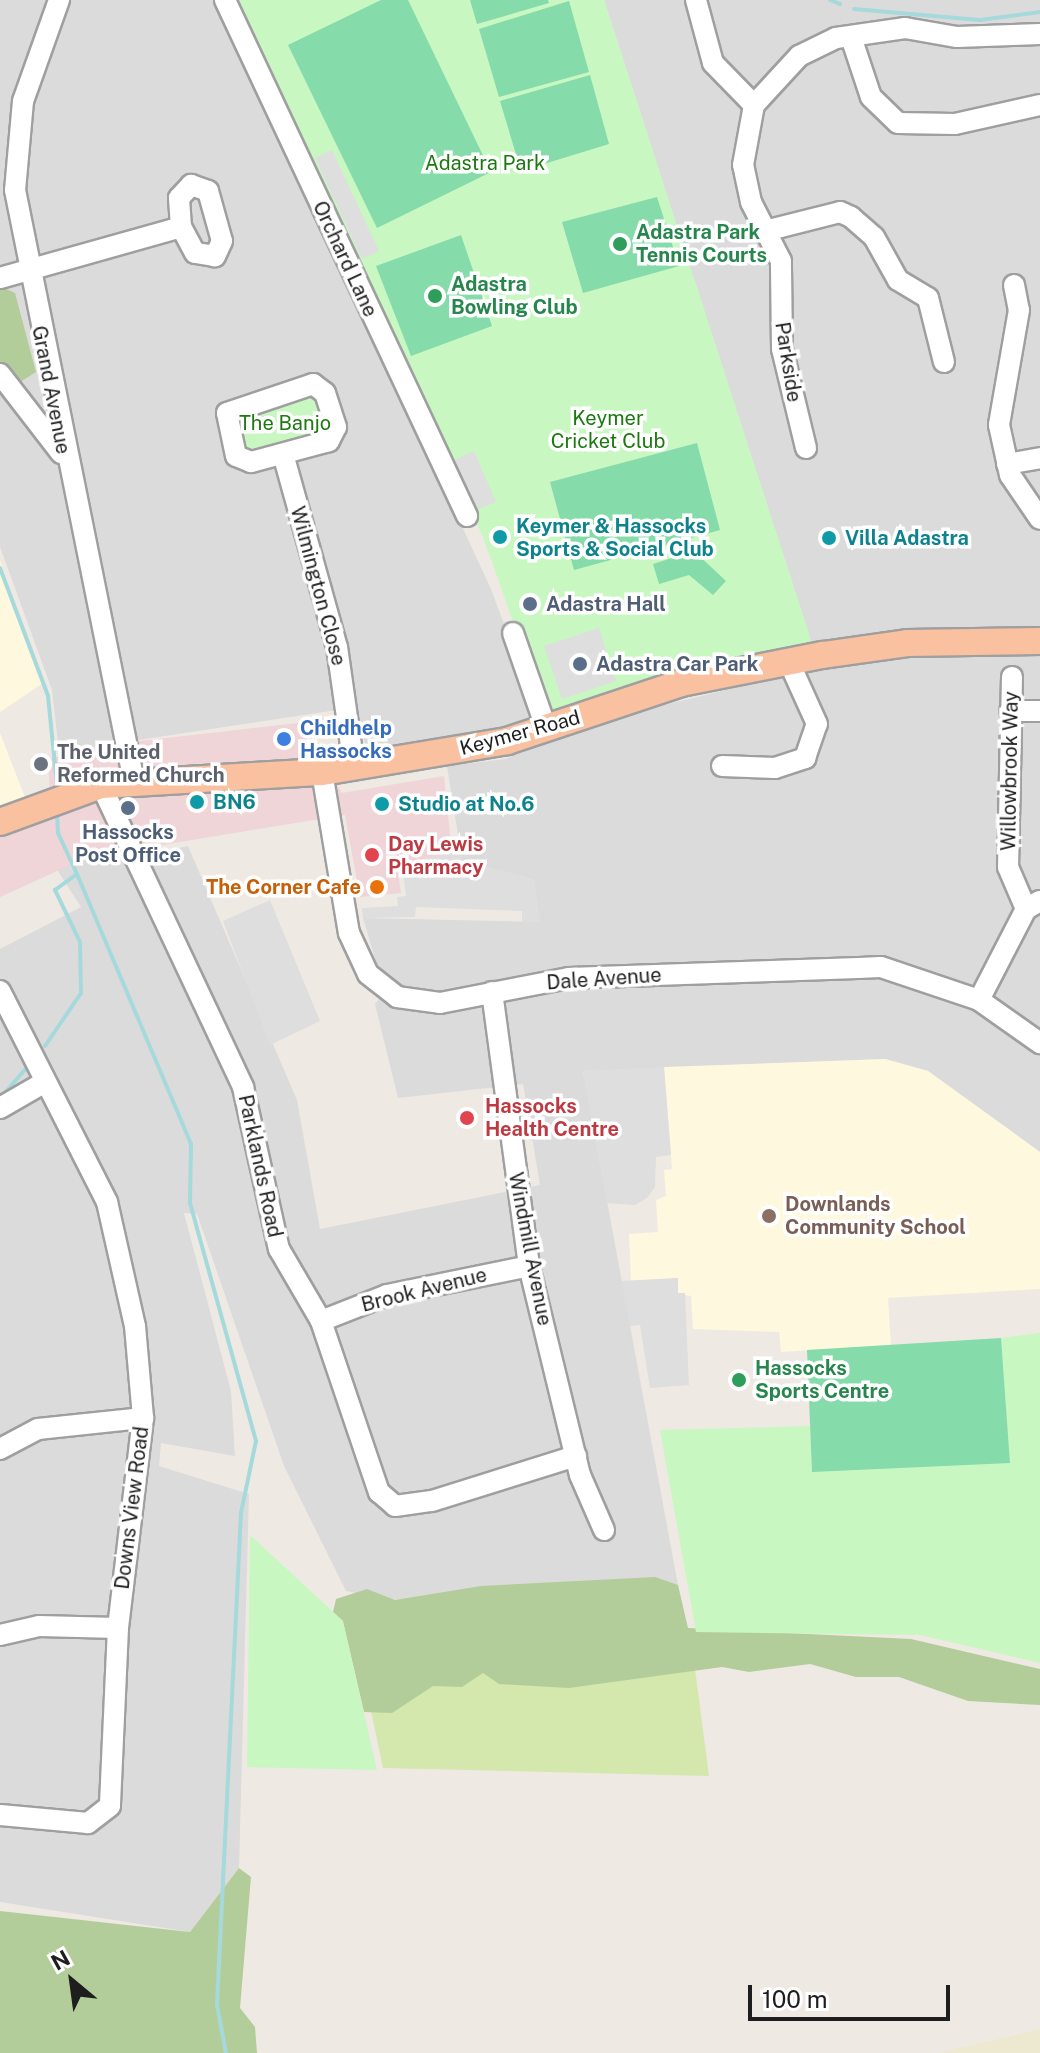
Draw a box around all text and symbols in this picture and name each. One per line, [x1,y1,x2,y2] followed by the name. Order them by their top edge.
[425,151,545,175] park label: Adastra Park
[308,197,382,321] street label: Orchard Lane
[636,220,767,267] place label: Adastra Park Tennis Courts
[611,235,629,253] marker: Adastra Park Tennis Courts
[451,272,578,319] place label: Adastra Bowling Club
[426,287,444,305] marker: Adastra Bowling Club
[770,320,806,404] street label: Parkside
[27,324,75,456] street label: Grand Avenue
[551,406,665,453] park label: Keymer Cricket Club
[239,411,331,435] park label: The Banjo
[285,504,351,668] street label: Wilmington Close
[516,514,714,561] place label: Keymer & Hassocks Sports & Social Club
[845,526,969,550] place label: Villa Adastra
[491,528,509,546] marker: Keymer & Hassocks Sports & Social Club
[820,529,838,547] marker: Villa Adastra
[546,592,666,616] place label: Adastra Hall
[521,595,539,613] marker: Adastra Hall
[596,652,758,676] place label: Adastra Car Park
[571,655,589,673] marker: Adastra Car Park
[997,691,1023,851] street label: Willowbrook Way
[457,705,583,761] street label: Keymer Road
[300,716,392,763] place label: Childhelp Hassocks
[275,730,293,748] marker: Childhelp Hassocks
[57,740,225,787] place label: The United Reformed Church
[32,755,50,773] marker: The United Reformed Church
[213,790,256,814] place label: BN6
[398,792,535,816] place label: Studio at No.6
[188,793,206,811] marker: BN6
[373,795,391,813] marker: Studio at No.6
[119,799,137,817] marker: Hassocks Post Office
[75,820,181,867] place label: Hassocks Post Office
[388,832,483,879] place label: Day Lewis Pharmacy
[363,846,381,864] marker: Day Lewis Pharmacy
[206,875,361,899] place label: The Corner Cafe
[368,878,386,896] marker: The Corner Cafe
[546,963,662,995] street label: Dale Avenue
[233,1092,287,1240] street label: Parklands Road
[485,1094,619,1141] place label: Hassocks Health Centre
[456,1107,478,1129] marker: Hassocks Health Centre
[503,1170,557,1328] street label: Windmill Avenue
[785,1192,966,1239] place label: Downlands Community School
[760,1207,778,1225] marker: Downlands Community School
[359,1263,489,1317] street label: Brook Avenue
[755,1356,889,1403] place label: Hassocks Sports Centre
[730,1371,748,1389] marker: Hassocks Sports Centre
[110,1425,154,1591] street label: Downs View Road
[32,1941,112,2021] north arrow
[47,1944,74,1976] text: N
[752,1969,954,2019] scale bar
[762,1985,828,2013] text: 100 m

